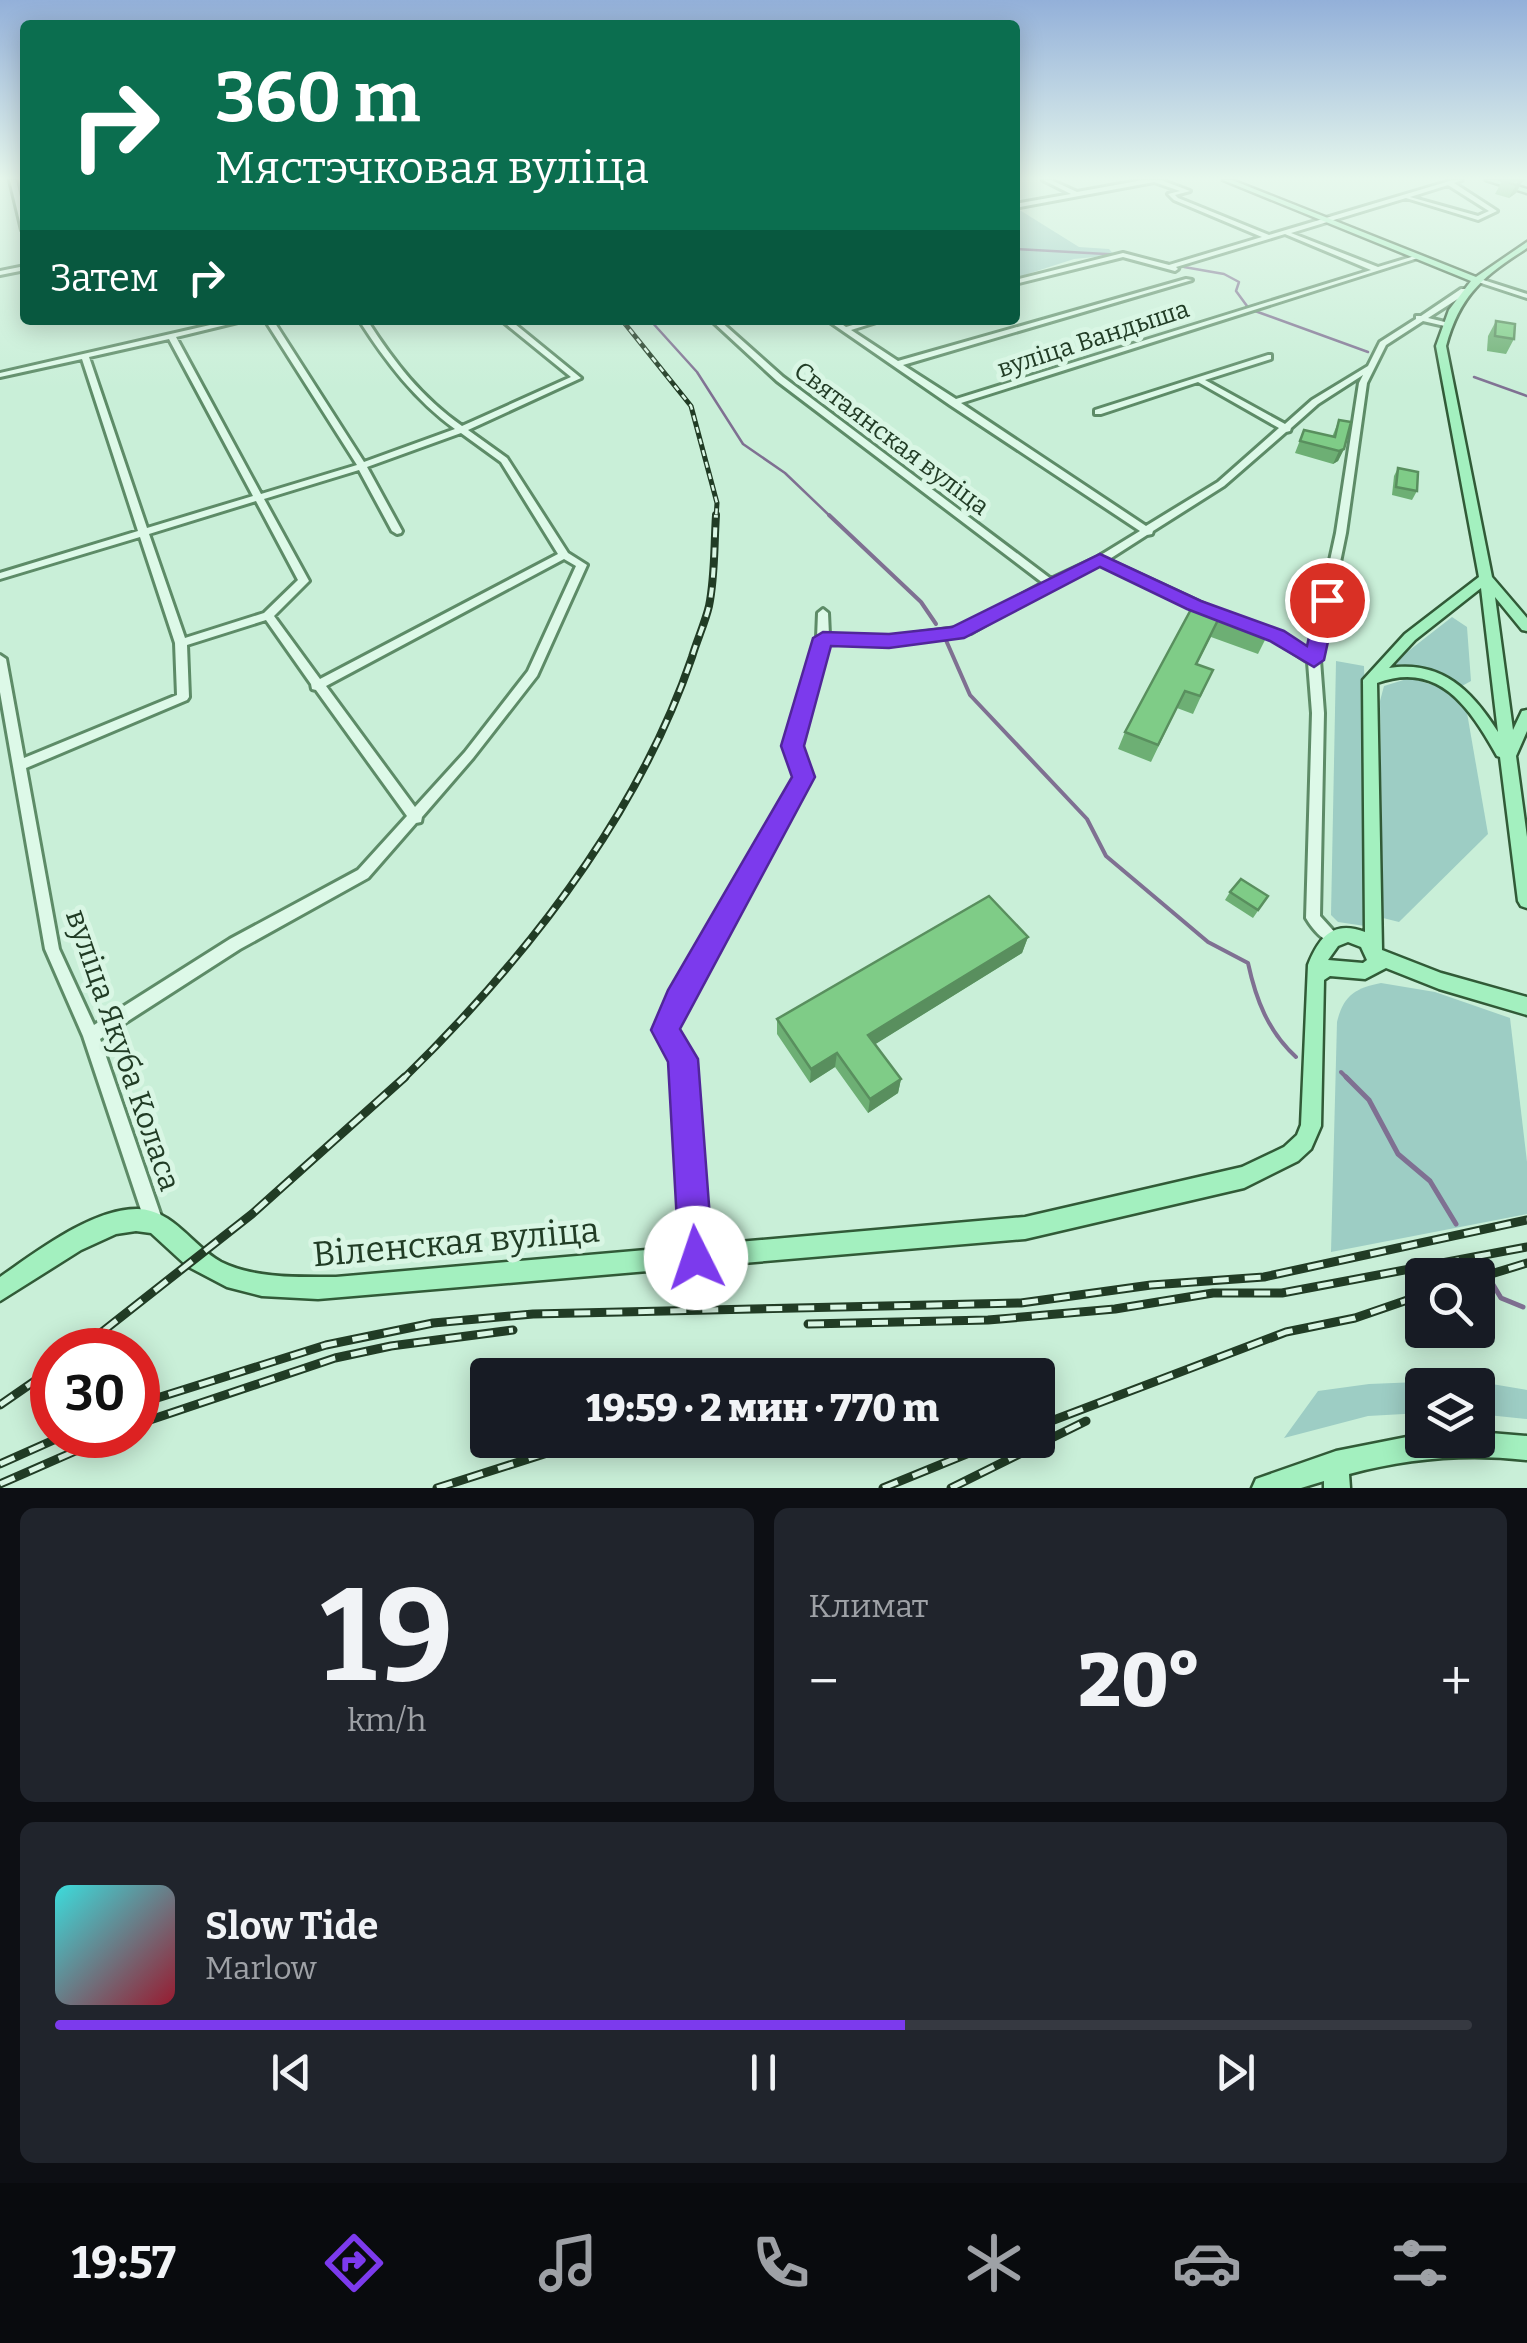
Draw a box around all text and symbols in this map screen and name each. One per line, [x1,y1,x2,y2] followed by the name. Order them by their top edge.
[215,56,421,140] text: 360 m
[50,60,180,190] icon: right
[215,141,649,195] text: Мястэчковая вуліца
[179,250,234,305] icon: right
[50,255,159,301] text: Затем
[994,294,1193,384] street label: вуліца Вандыша
[788,356,995,522] street label: Святаянская вуліца
[1285,558,1370,643] pin
[1300,573,1355,628] icon: arrive
[58,905,188,1195] street label: вуліца Якуба Коласа
[644,1206,748,1310] position arrow
[311,1209,601,1275] street label: Віленская вуліца
[1405,1258,1495,1458] map controls
[1405,1258,1495,1348] button: search
[30,1328,160,1458] speed limit sign: 30
[1405,1368,1495,1458] button: layers
[586,1385,939,1431] text: 19:59 · 2 мин · 770 m
[320,1558,453,1714] text: 19
[809,1587,928,1625] text: Климат
[1078,1636,1201,1726] text: 20°
[809,1649,839,1715] text: −
[1441,1649,1472,1715] text: +
[347,1701,426,1739] text: km/h
[205,1903,378,1949] text: Slow Tide
[205,1949,317,1987] text: Marlow
[264,2045,319,2100] icon: previous
[736,2045,791,2100] icon: pause
[1208,2045,1263,2100] icon: next
[319,2228,389,2298] icon: directions
[533,2228,603,2298] icon: music
[746,2228,816,2298] icon: phone
[959,2228,1029,2298] icon: climate
[1172,2228,1242,2298] icon: car
[1385,2228,1455,2298] icon: filters
[72,2236,176,2290] text: 19:57

